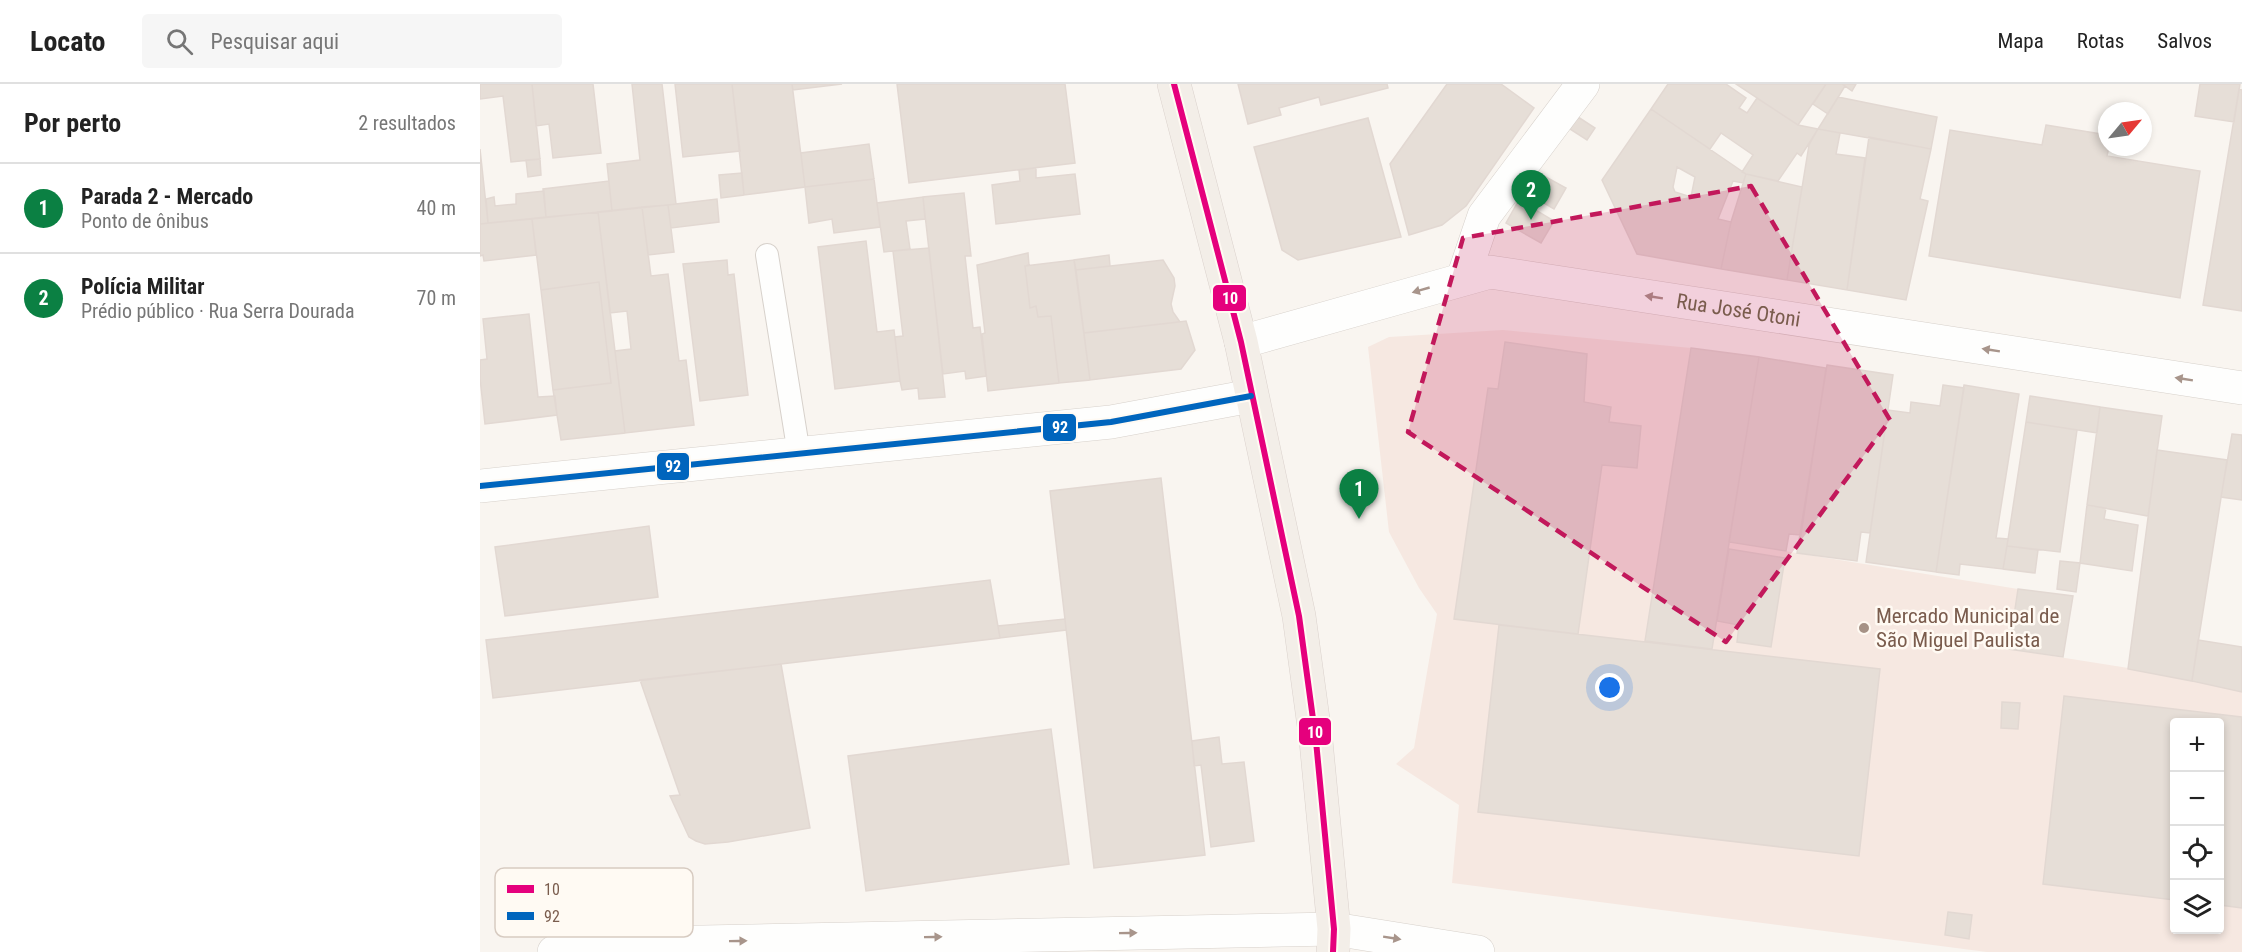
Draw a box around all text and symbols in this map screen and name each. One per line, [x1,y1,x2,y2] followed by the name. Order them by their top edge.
[142,14,562,68] search box
[30,25,106,58] text: Locato
[163,25,196,58] icon: search
[211,29,339,54] text: Pesquisar aqui
[1997,29,2044,53] text: Mapa
[2077,29,2124,53] text: Rotas
[2157,29,2212,53] text: Salvos
[2098,102,2152,156] north arrow
[24,108,121,138] text: Por perto
[358,111,456,135] text: 2 resultados
[1512,170,1550,220] pin: 2
[81,184,253,209] text: Parada 2 - Mercado
[38,196,49,220] text: 1
[417,196,456,220] text: 40 m
[81,209,209,233] text: Ponto de ônibus
[81,274,204,299] text: Polícia Militar
[1212,284,1247,312] line badge: 10
[38,286,49,310] text: 2
[417,286,456,310] text: 70 m
[1412,286,1430,295] one-way arrow
[1222,289,1238,308] text: 10
[1675,289,1802,332] street label: Rua José Otoni
[1644,293,1663,302] one-way arrow
[81,299,355,323] text: Prédio público · Rua Serra Dourada
[1982,345,2001,354] one-way arrow
[2175,375,2194,384] one-way arrow
[1042,413,1077,442] line badge: 92
[1052,418,1068,437] text: 92
[656,452,690,481] line badge: 92
[665,457,681,476] text: 92
[1340,470,1378,519] pin: 1
[1876,604,2059,652] place label: Mercado Municipal de São Miguel Paulista
[1857,621,1871,635] marker: Mercado Municipal de São Miguel Paulista
[1595,673,1624,702] your location
[1298,717,1332,746] line badge: 10
[2170,718,2224,934] map controls
[2170,718,2224,772] button: +
[1307,723,1323,742] text: 10
[2170,772,2224,826] button: −
[2170,826,2224,880] button: locate
[495,868,693,937] legend
[544,880,560,899] text: 10
[2170,880,2224,934] button: layers
[544,907,560,926] text: 92
[1118,928,1137,938] one-way arrow
[923,932,942,942] one-way arrow
[1382,934,1401,943] one-way arrow
[728,936,747,946] one-way arrow

